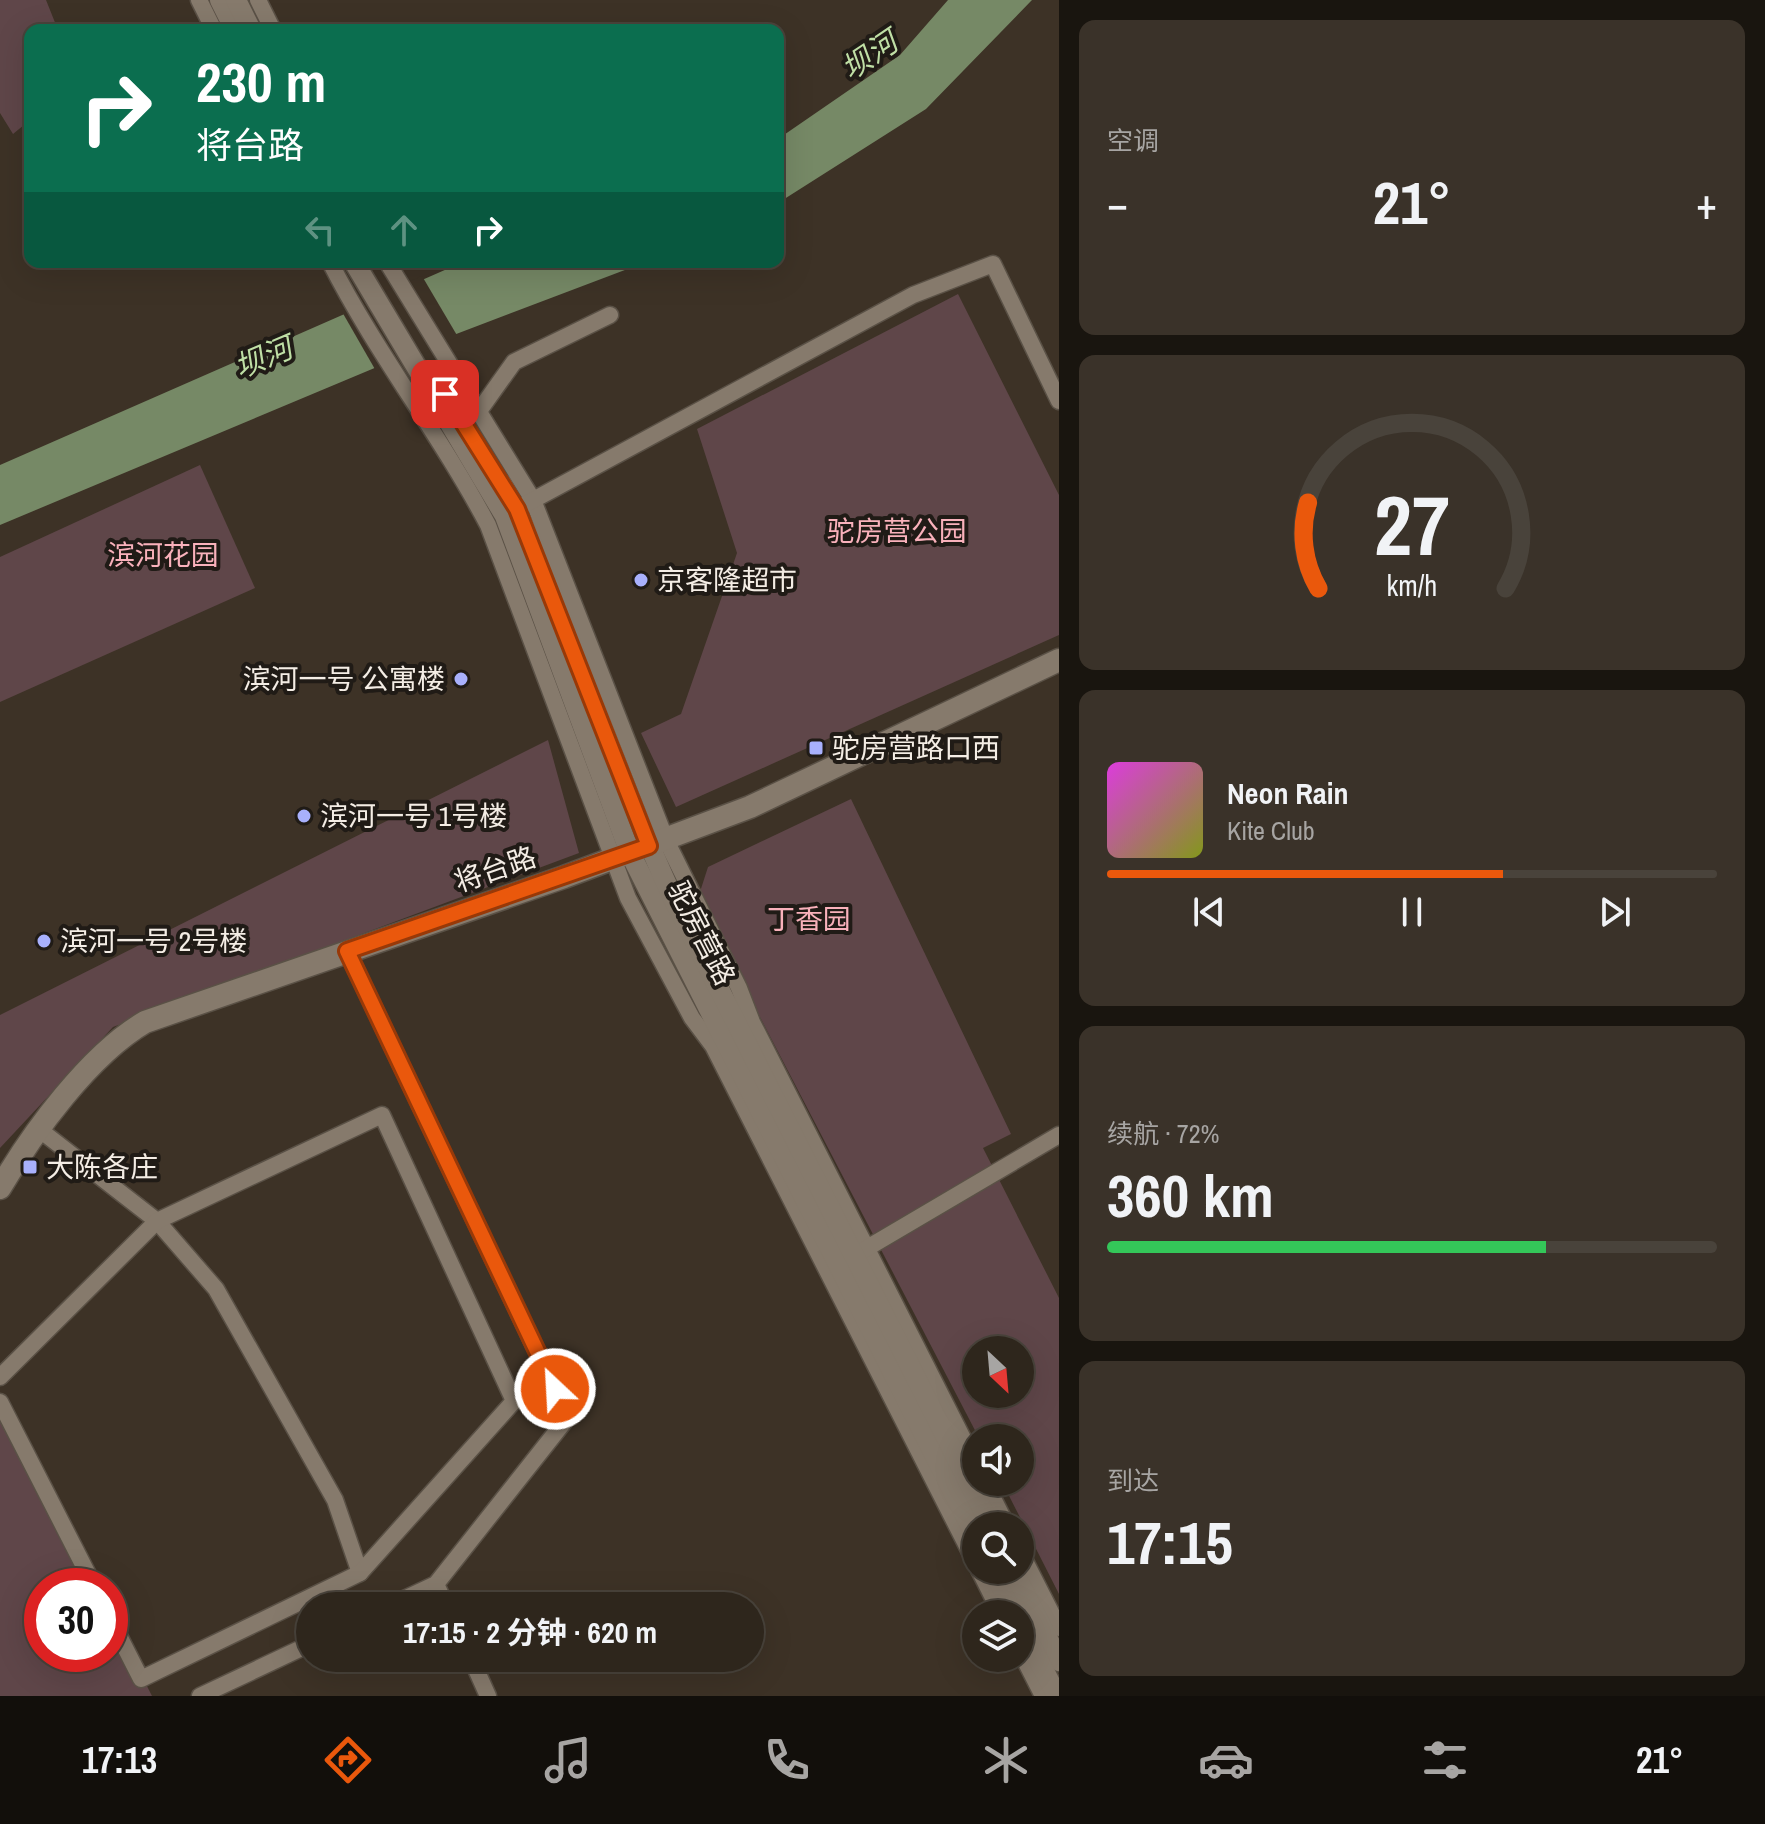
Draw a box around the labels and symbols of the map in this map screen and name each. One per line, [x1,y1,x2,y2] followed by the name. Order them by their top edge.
[833,19,909,88] water label: 坝河
[228,325,303,387] water label: 坝河
[411,360,479,428] pin
[827,512,967,550] park label: 驼房营公园
[107,536,219,574] park label: 滨河花园
[657,561,797,599] place label: 京客隆超市
[632,571,650,589] marker: 京客隆超市
[243,660,445,698] place label: 滨河一号 公寓楼
[452,670,470,688] marker: 滨河一号 公寓楼
[832,729,1000,767] place label: 驼房营路口西
[807,739,825,757] marker: 驼房营路口西
[320,797,507,835] place label: 滨河一号 1号楼
[295,807,313,825] marker: 滨河一号 1号楼
[449,837,541,901] street label: 将台路
[660,874,744,992] street label: 驼房营路
[767,900,851,938] park label: 丁香园
[60,922,247,960] place label: 滨河一号 2号楼
[35,932,53,950] marker: 滨河一号 2号楼
[46,1148,158,1186] place label: 大陈各庄
[21,1158,39,1176] marker: 大陈各庄
[962,1336,1034,1408] north arrow
[513,1347,597,1431] position arrow
[24,1568,128,1672] speed limit sign: 30

